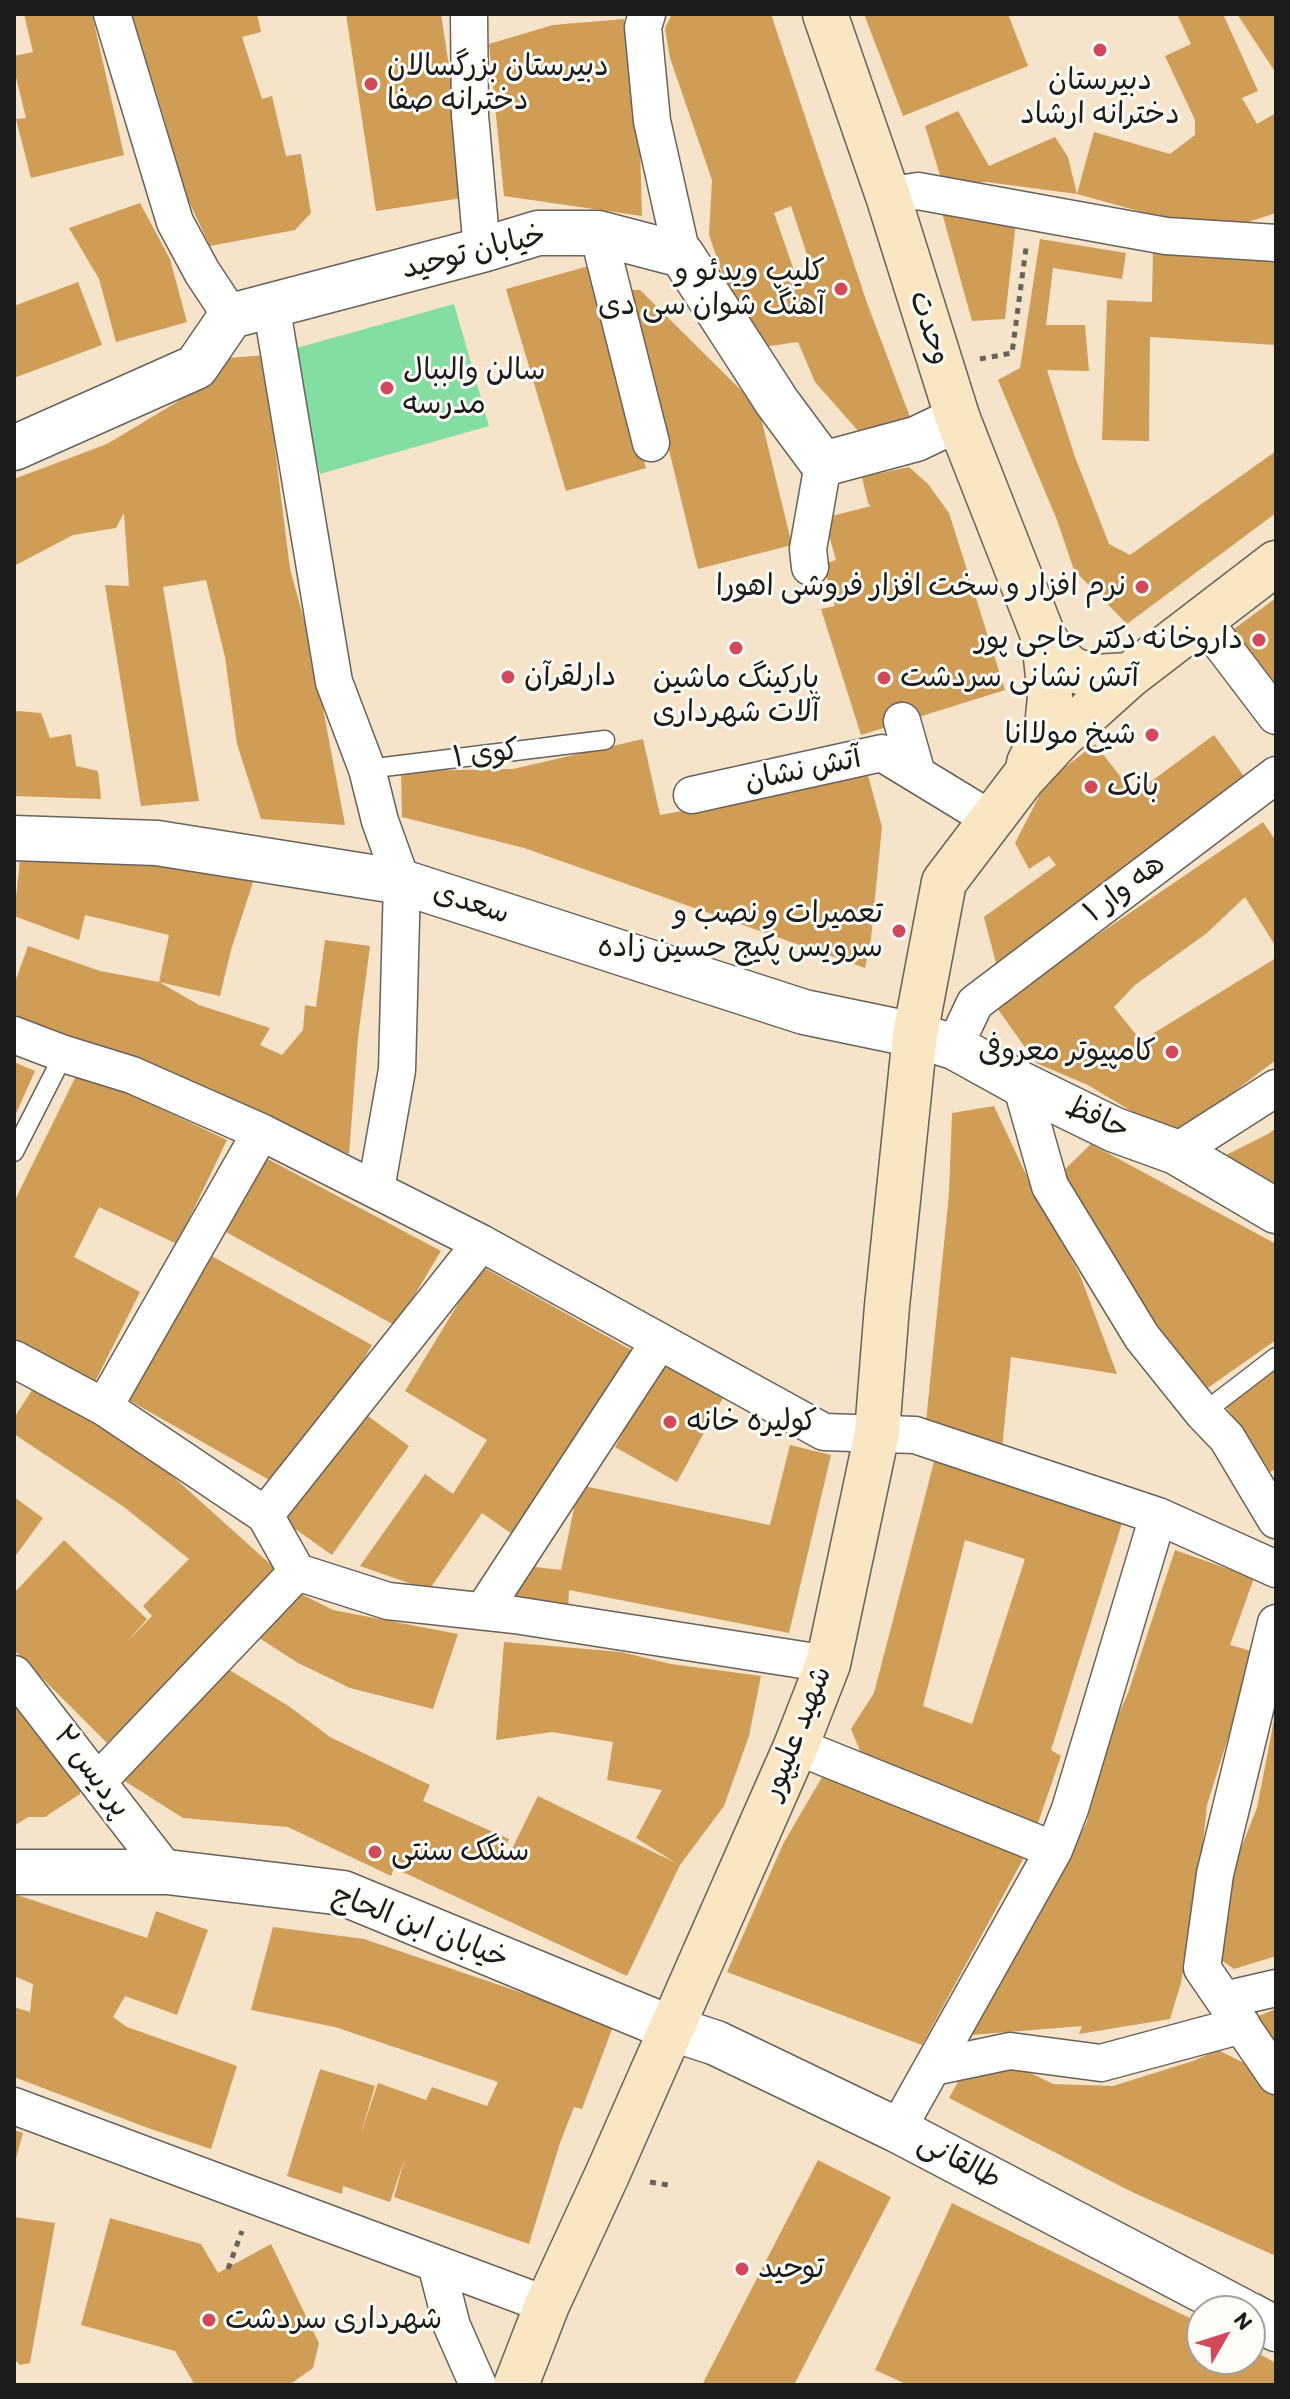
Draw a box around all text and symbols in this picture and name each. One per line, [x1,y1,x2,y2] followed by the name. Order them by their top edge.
[1091,41,1109,59] marker: دبیرستان دخترانه ارشاد
[387,49,609,120] place label: دبیرستان بزرگسالان دخترانه صفا
[1020,63,1180,134] place label: دبیرستان دخترانه ارشاد
[362,75,380,93] marker: دبیرستان بزرگسالان دخترانه صفا
[398,218,550,288] street label: خیابان توحید
[598,254,825,324] place label: کلیپ ویدئو و آهنگ شوان سی دی
[832,280,850,298] marker: کلیپ ویدئو و آهنگ شوان سی دی
[900,286,958,370] street label: وحدت
[403,353,546,424] place label: سالن والببال مدرسه
[378,379,396,397] marker: سالن والببال مدرسه
[716,569,1126,605] place label: نرم افزار و سخت افزار فروشی اهورا
[1133,578,1151,596] marker: نرم افزار و سخت افزار فروشی اهورا
[975,622,1243,658] place label: داروخانه دکتر حاجی پور
[1250,631,1268,649] marker: داروخانه دکتر حاجی پور
[727,639,745,657] marker: پارکینگ ماشین آلات شهرداری
[524,659,616,695] place label: دارلقرآن
[900,660,1139,696] place label: آتش نشانی سردشت
[652,661,820,732] place label: پارکینگ ماشین آلات شهرداری
[499,668,517,686] marker: دارلقرآن
[875,669,893,687] marker: آتش نشانی سردشت
[1005,717,1136,753] place label: شیخ مولاانا
[1143,726,1161,744] marker: شیخ مولاانا
[451,733,521,777] street label: کوی ۱
[741,741,865,801] street label: آتش نشان
[1107,769,1159,805] place label: بانک
[1082,778,1100,796] marker: بانک
[1077,847,1173,931] street label: هه وار ۱
[428,875,514,933] street label: سعدی
[598,896,883,966] place label: تعمیرات و نصب و سرویس پکیج حسین زاده
[890,922,908,940] marker: تعمیرات و نصب و سرویس پکیج حسین زاده
[978,1034,1156,1070] place label: کامپیوتر معروفی
[1163,1043,1181,1061] marker: کامپیوتر معروفی
[1060,1089,1134,1149] street label: حافظ
[686,1404,817,1440] place label: کولیره خانه
[661,1413,679,1431] marker: کولیره خانه
[755,1661,841,1805] street label: شهید علیپور
[45,1719,137,1825] street label: پردیس ۲
[391,1834,529,1870] place label: سنگک سنتی
[366,1843,384,1861] marker: سنگک سنتی
[327,1878,513,1978] street label: خیابان ابن الحاج
[911,2125,1007,2199] street label: طالقانی
[758,2251,824,2287] place label: توحید
[733,2260,751,2278] marker: توحید
[1186,2295,1266,2375] north arrow
[225,2302,442,2338] place label: شهرداری سردشت
[1228,2307,1259,2335] text: N
[200,2311,218,2329] marker: شهرداری سردشت

